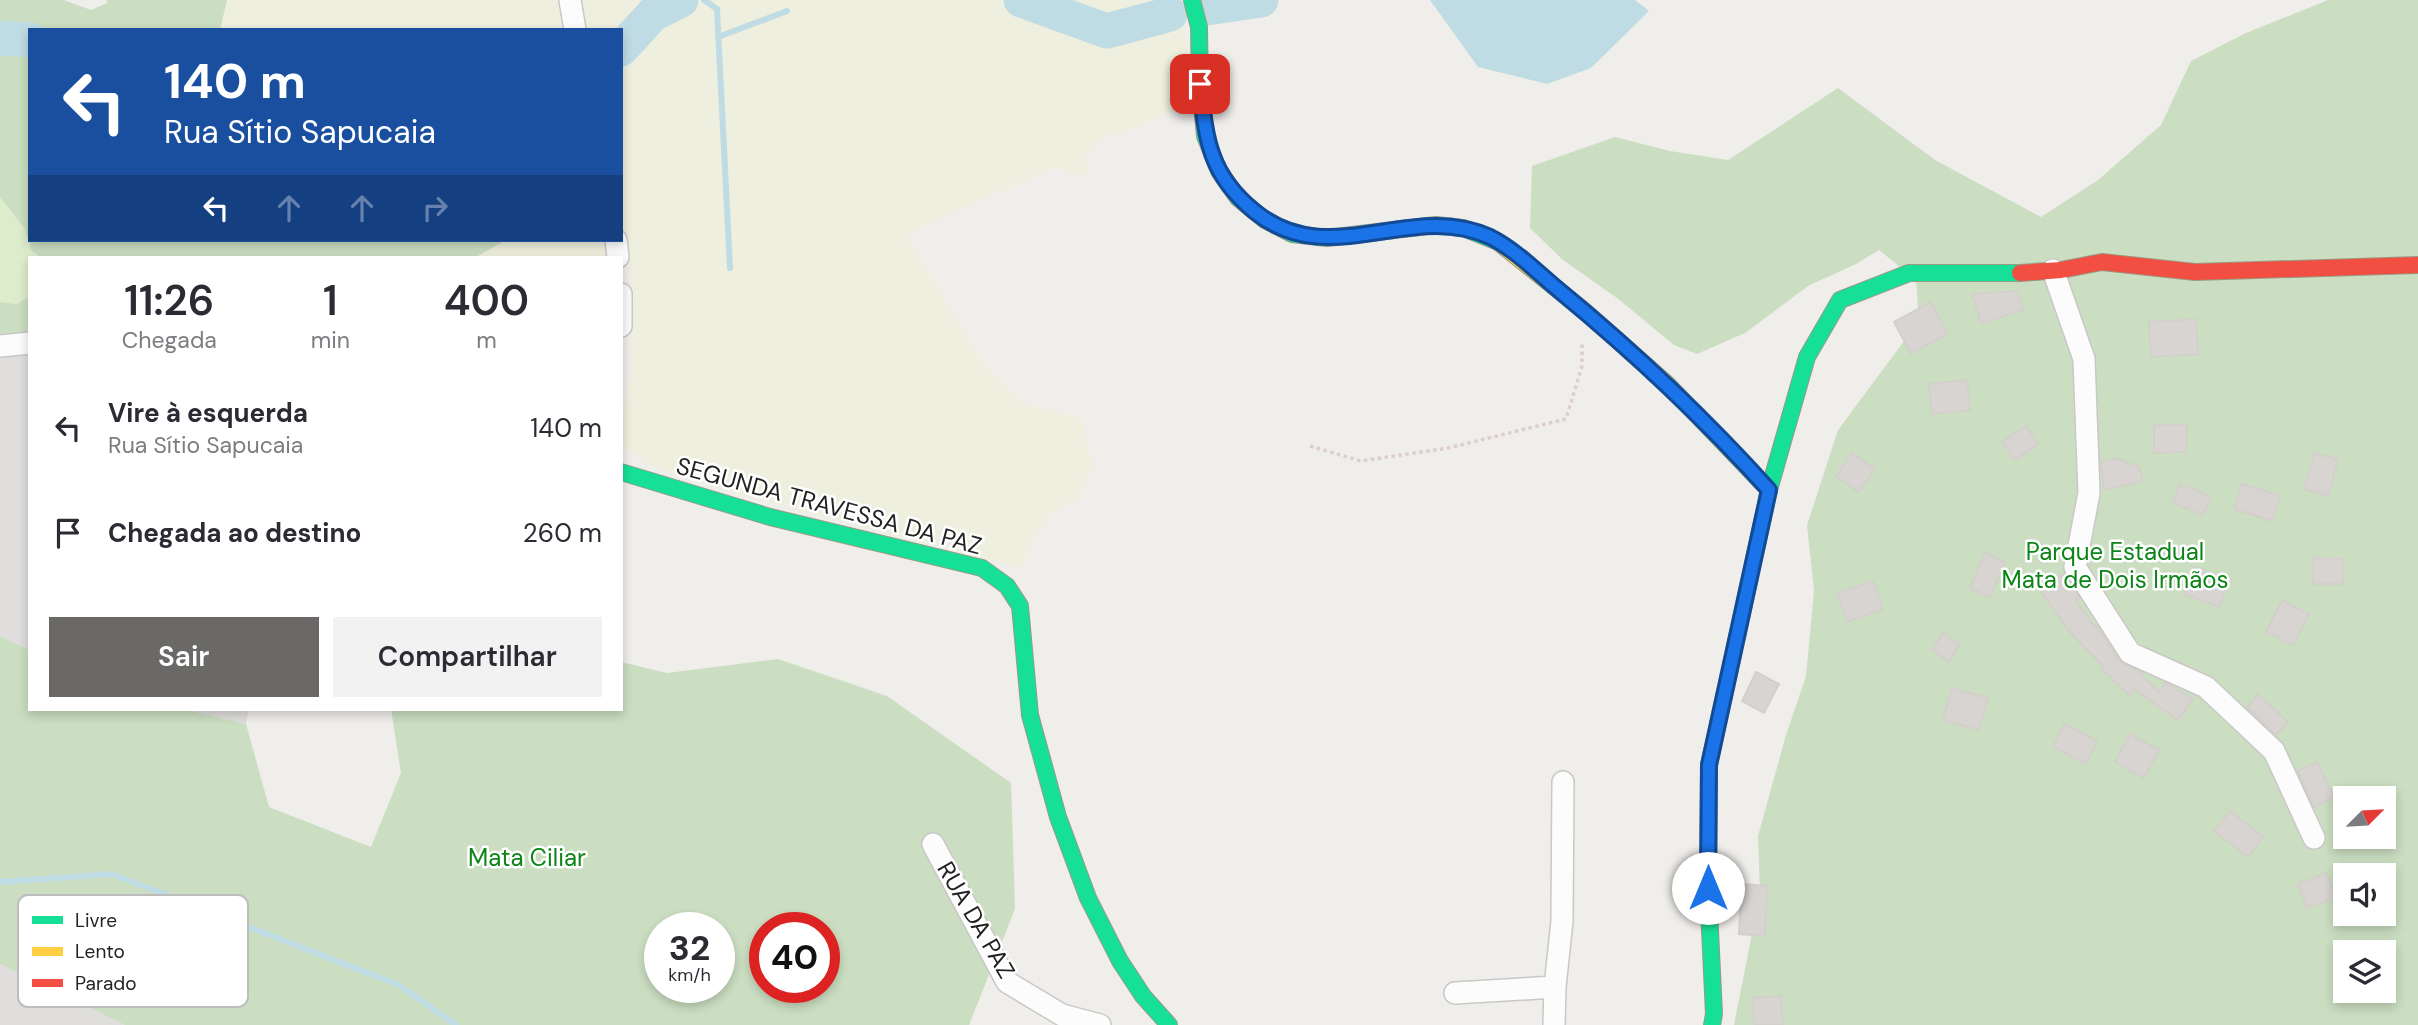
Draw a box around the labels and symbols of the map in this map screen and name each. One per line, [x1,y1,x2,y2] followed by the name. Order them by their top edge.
[1170,54,1230,114] pin
[673,450,985,561] street label: SEGUNDA TRAVESSA DA PAZ
[2002,536,2228,595] park label: Parque Estadual Mata de Dois Irmãos
[2333,786,2396,849] north arrow
[468,842,586,873] park label: Mata Ciliar
[1671,851,1745,925] position arrow
[931,856,1022,984] street label: RUA DA PAZ
[18,895,248,1007] legend
[75,908,117,933] text: Livre
[749,912,840,1003] speed limit sign: 40
[75,939,125,964] text: Lento
[75,971,136,996] text: Parado

